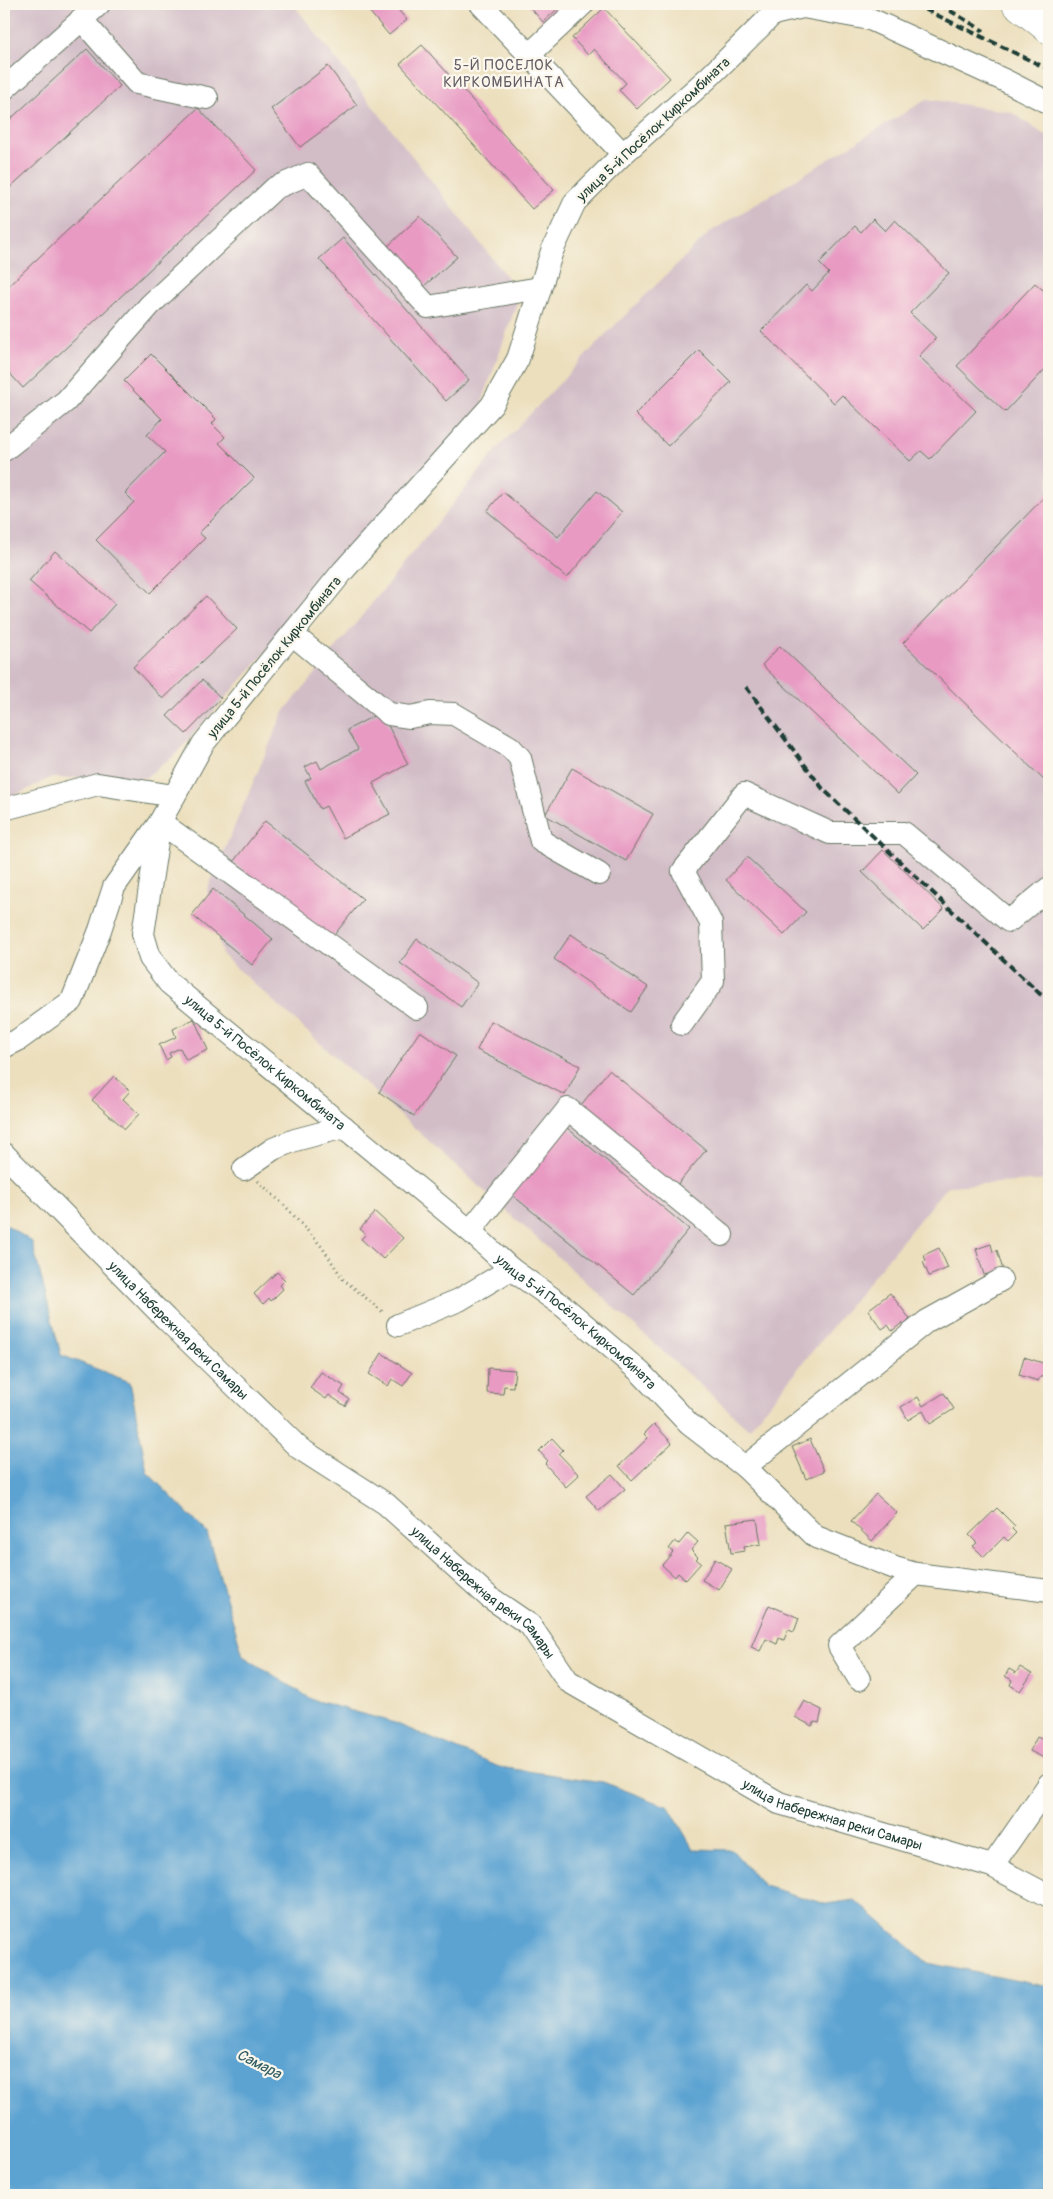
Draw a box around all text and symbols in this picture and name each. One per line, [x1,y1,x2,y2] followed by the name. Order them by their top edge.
[573,54,733,206] street label: улица 5-й Посёлок Киркомбината
[443,56,565,92] district label: 5-Й ПОСЕЛОК КИРКОМБИНАТА
[203,573,345,742] street label: улица 5-й Посёлок Киркомбината
[180,991,349,1134] street label: улица 5-й Посёлок Киркомбината
[491,1250,660,1393] street label: улица 5-й Посёлок Киркомбината
[104,1257,252,1403] street label: улица Набережная реки Самары
[407,1522,558,1662] street label: улица Набережная реки Самары
[738,1775,924,1854] street label: улица Набережная реки Самары
[233,2045,285,2084] water label: Самара

